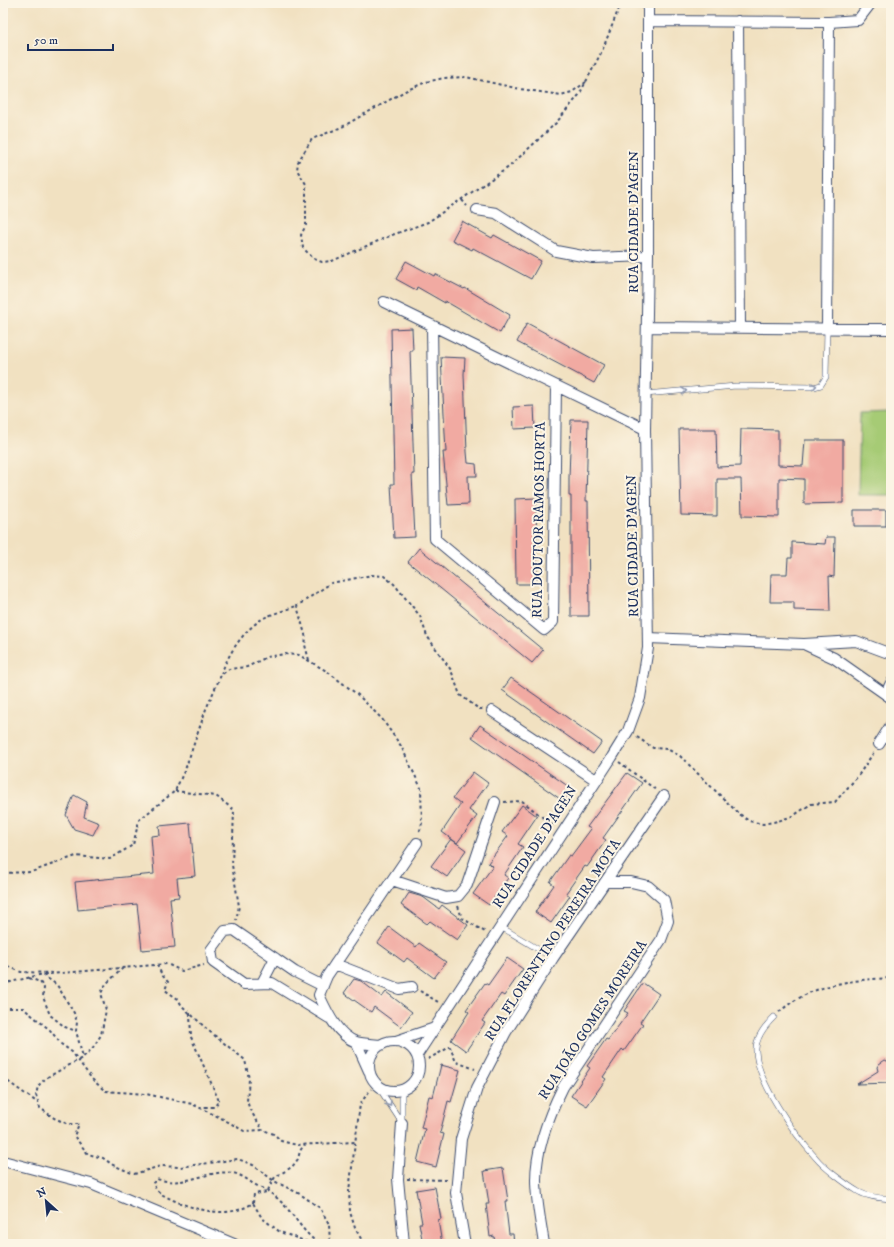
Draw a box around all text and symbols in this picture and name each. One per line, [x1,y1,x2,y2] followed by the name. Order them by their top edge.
[28,26,113,52] scale bar
[34,33,58,48] text: 50 m
[625,150,643,293] street label: RUA CIDADE D'AGEN
[811,382,817,390] one-way arrow
[681,387,687,396] one-way arrow
[528,421,550,618] street label: RUA DOUTOR RAMOS HORTA
[623,474,643,617] street label: RUA CIDADE D'AGEN
[489,782,582,912] street label: RUA CIDADE D'AGEN
[481,835,626,1044] street label: RUA FLORENTINO PEREIRA MOTA
[535,936,652,1103] street label: RUA JOÃO GOMES MOREIRA
[385,1100,392,1107] one-way arrow
[26,1181,66,1221] north arrow
[35,1185,49,1201] text: N

